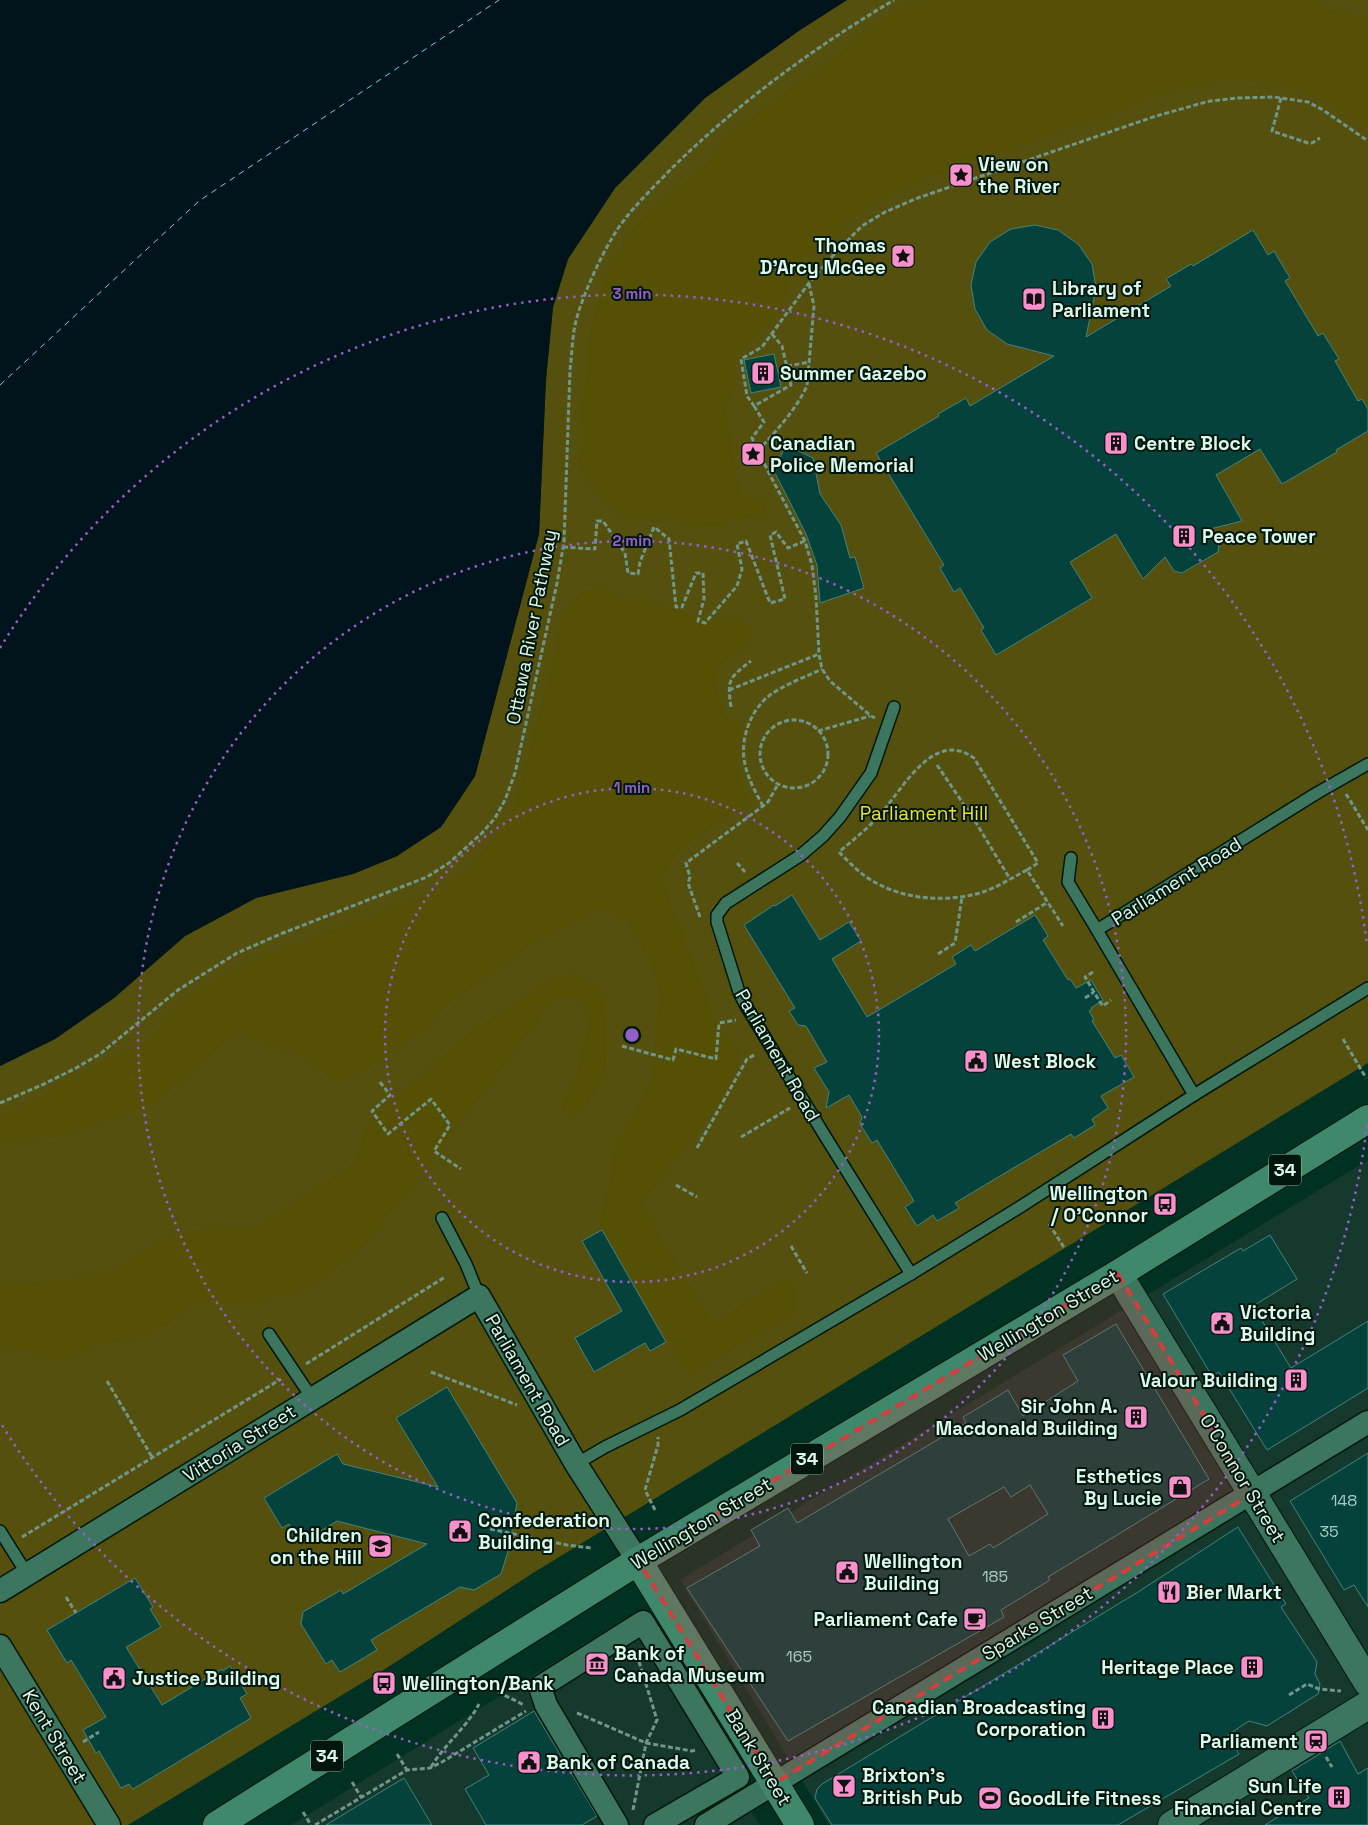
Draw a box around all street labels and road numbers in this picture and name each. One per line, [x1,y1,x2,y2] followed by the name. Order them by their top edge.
[500,527,563,727] street label: Ottawa River Pathway
[1107,831,1246,931] street label: Parliament Road
[730,985,826,1126] street label: Parliament Road
[1269,1154,1301,1186] road number: 34
[973,1263,1123,1367] street label: Wellington Street
[480,1310,576,1451] street label: Parliament Road
[178,1399,300,1488] street label: Vittoria Street
[1194,1409,1291,1547] street label: O'Connor Street
[791,1444,823,1475] road number: 34
[626,1471,776,1575] street label: Wellington Street
[977,1581,1097,1666] street label: Sparks Street
[17,1685,92,1788] street label: Kent Street
[720,1704,797,1810] street label: Bank Street
[311,1740,343,1772] road number: 34

